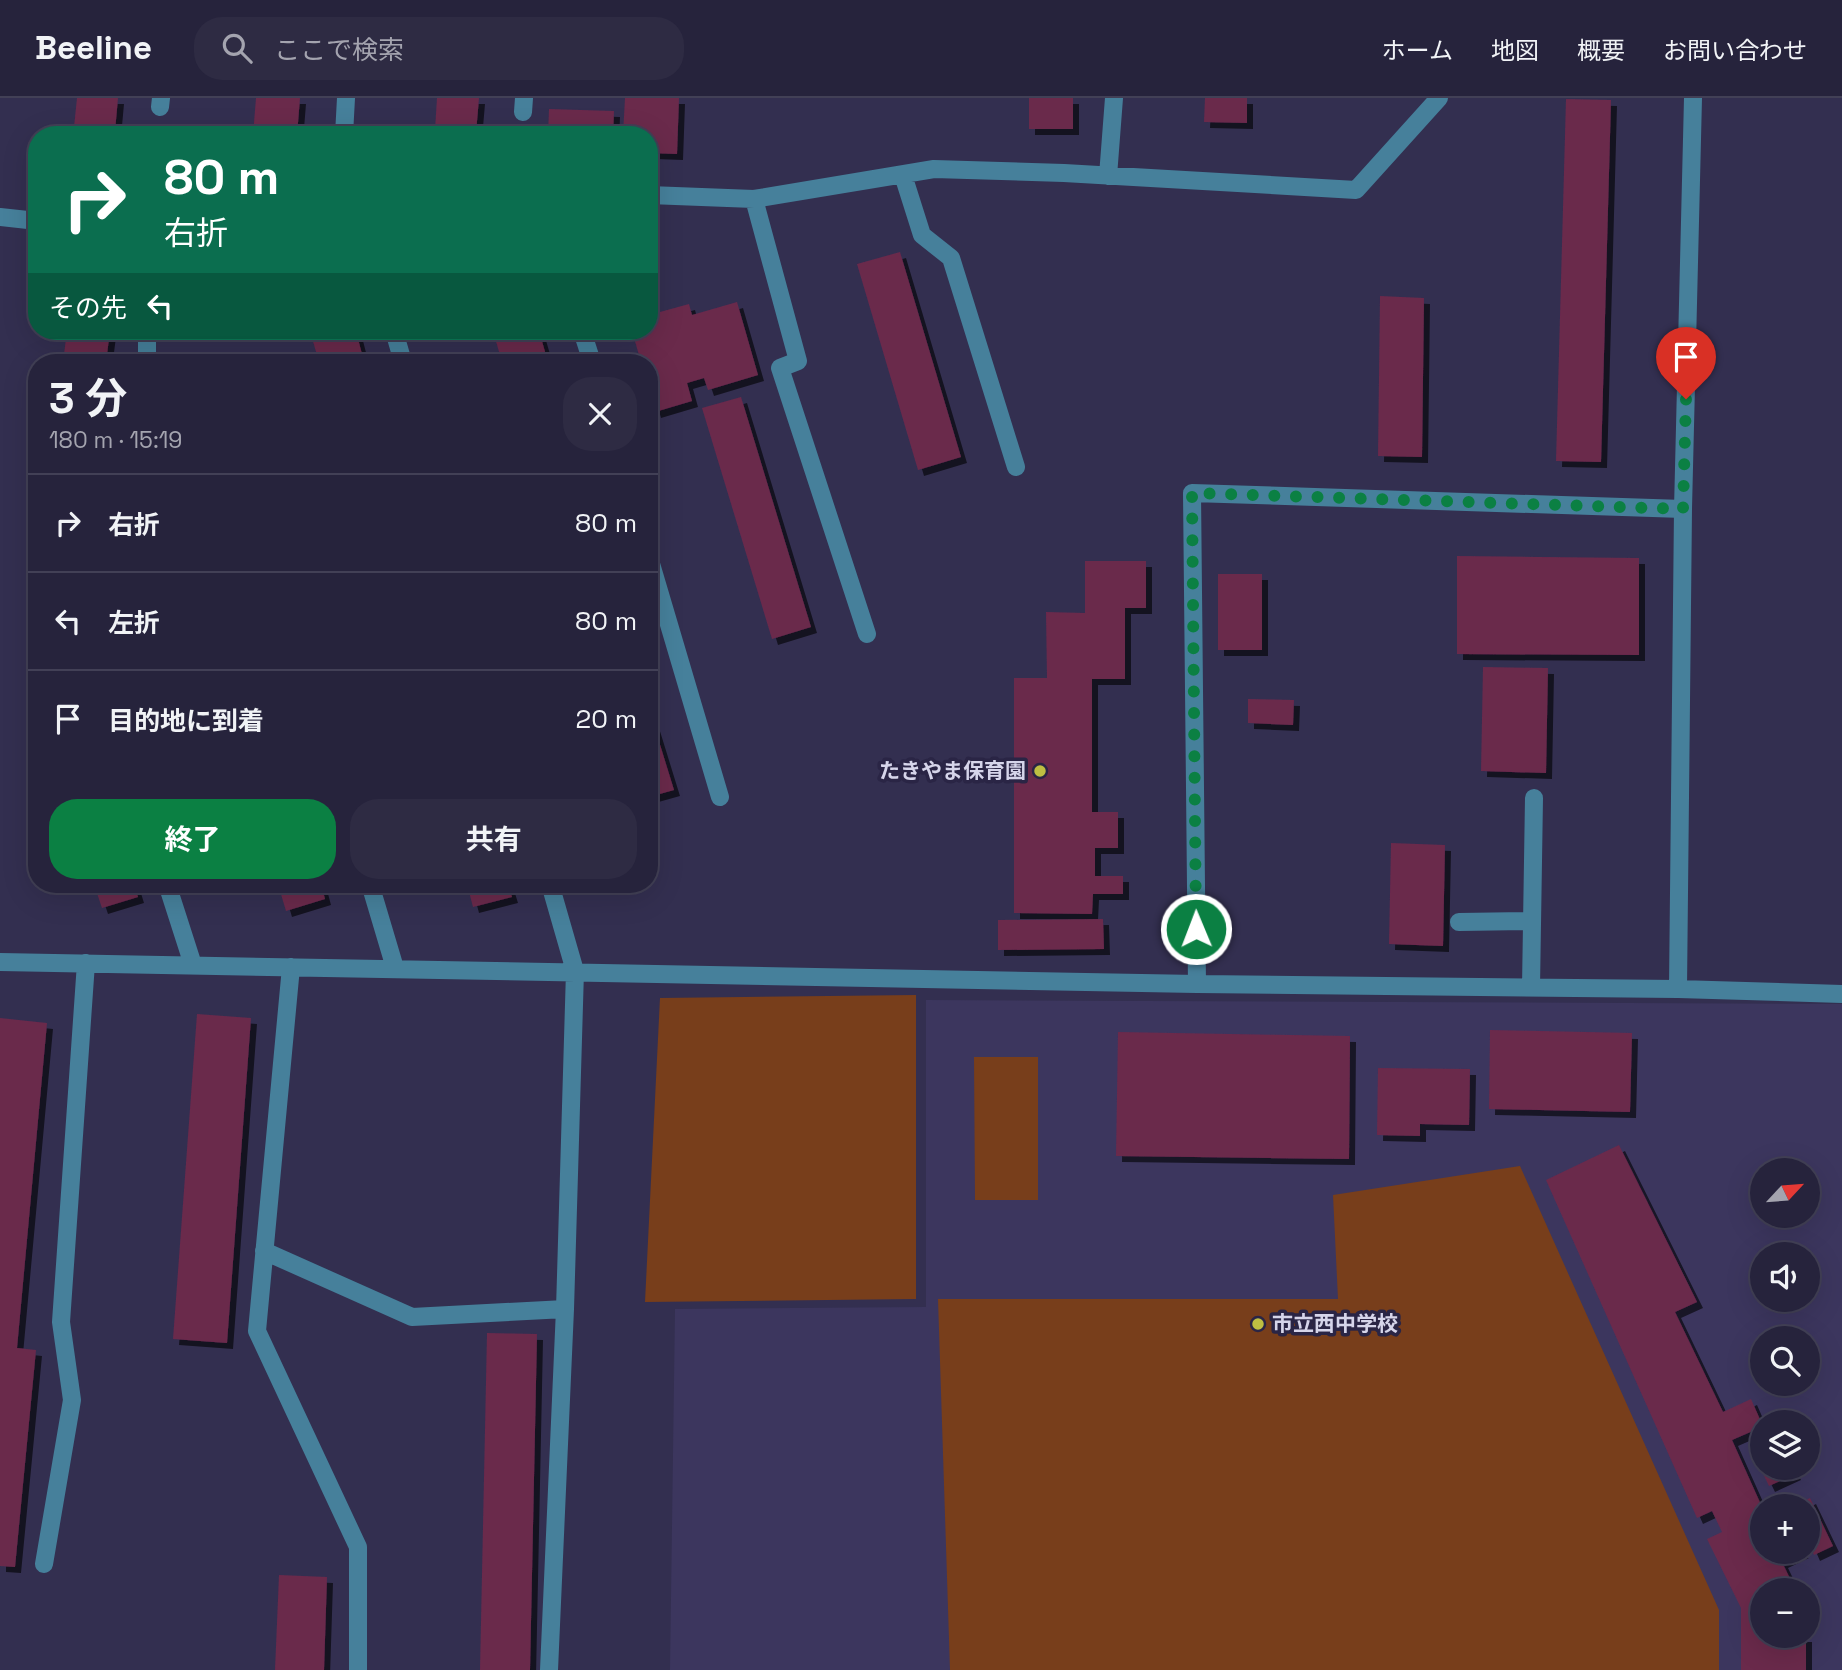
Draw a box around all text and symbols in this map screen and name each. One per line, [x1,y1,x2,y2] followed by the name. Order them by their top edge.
[194,17,684,80] search box
[35,27,152,69] text: Beeline
[218,29,256,67] icon: search
[274,33,404,67] text: ここで検索
[1382,35,1453,66] text: ホーム
[1491,35,1539,66] text: 地図
[1577,35,1625,66] text: 概要
[1663,35,1807,66] text: お問い合わせ
[164,146,279,208] text: 80 m
[49,154,140,245] icon: right
[164,213,228,253] text: 右折
[141,287,179,325] icon: left
[49,291,127,325] text: その先
[1656,327,1716,399] pin
[1667,338,1705,376] icon: arrive
[49,372,127,425] text: 3 分
[563,377,637,451] button: close
[49,425,182,455] text: 180 m · 15:19
[49,504,87,542] icon: right
[575,506,637,540] text: 80 m
[108,508,160,542] text: 右折
[49,602,87,640] icon: left
[575,604,637,638] text: 80 m
[108,606,160,640] text: 左折
[49,700,87,738] icon: arrive
[576,702,637,736] text: 20 m
[108,704,264,738] text: 目的地に到着
[879,757,1026,784] place label: たきやま保育園
[1032,763,1048,779] marker: たきやま保育園
[49,799,336,879] button: 終了
[350,799,637,879] button: 共有
[1159,892,1233,966] position arrow
[1750,1158,1820,1228] north arrow
[1750,1158,1820,1648] map controls
[1750,1242,1820,1312] button: sound
[1272,1310,1398,1337] place label: 市立西中学校
[1250,1316,1266,1332] marker: 市立西中学校
[1750,1326,1820,1396] button: search
[1750,1410,1820,1480] button: layers
[1750,1494,1820,1564] button: +
[1750,1578,1820,1648] button: −

